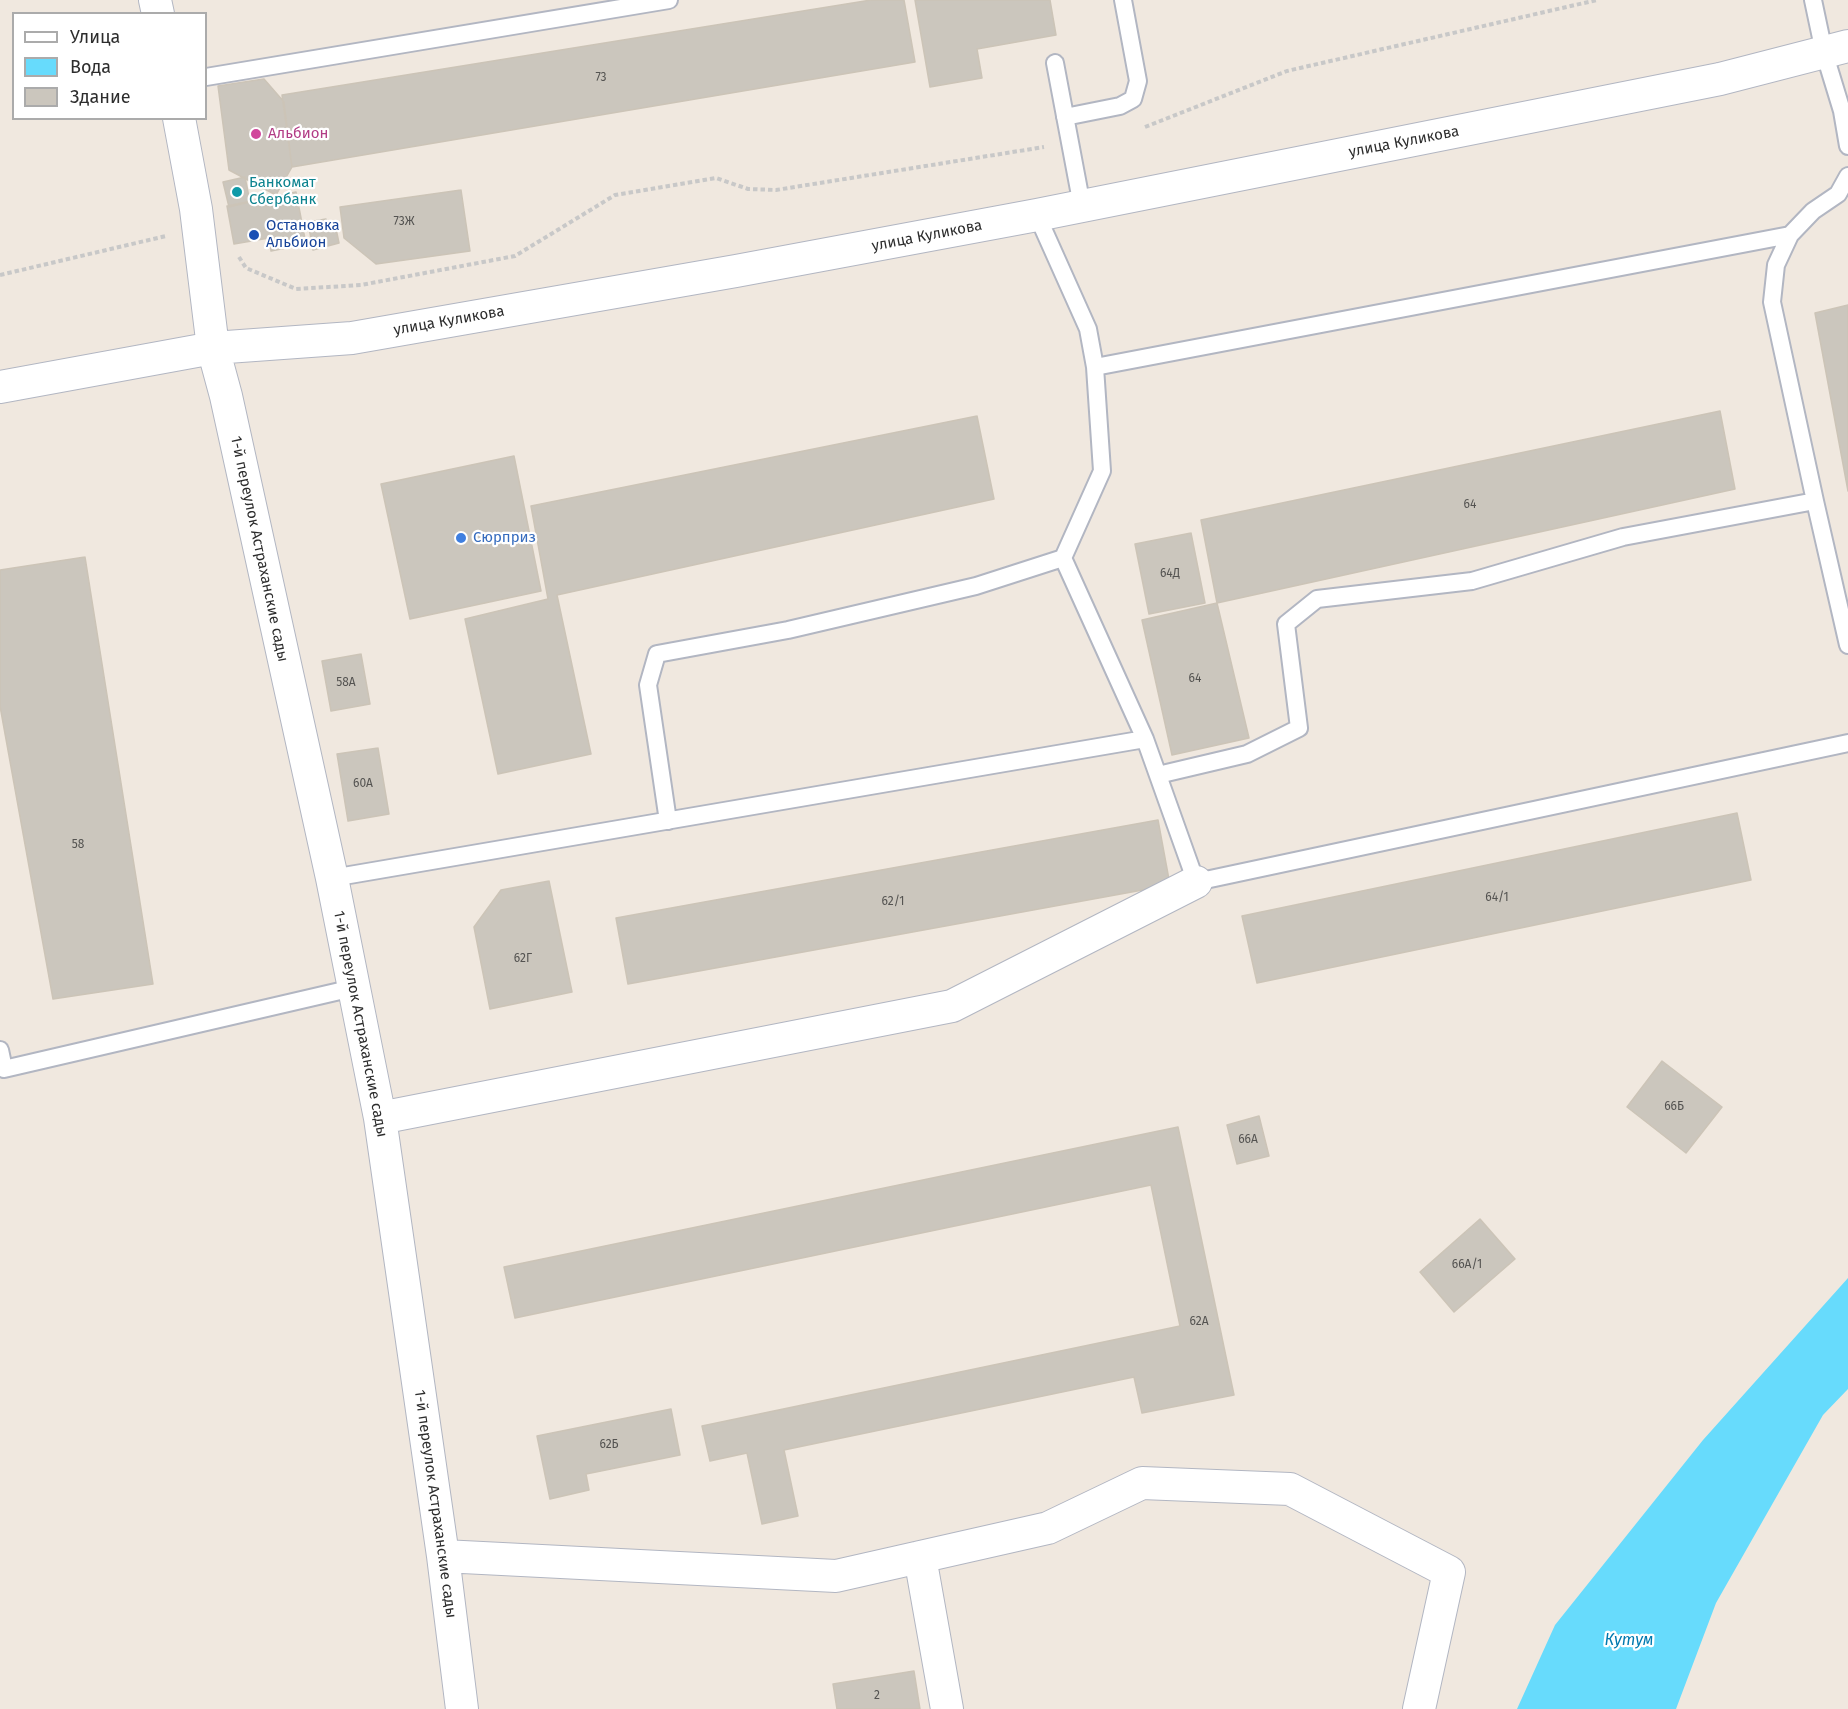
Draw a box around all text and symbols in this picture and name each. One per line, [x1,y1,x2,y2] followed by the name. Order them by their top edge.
[12,12,207,120] legend
[70,26,120,48] text: Улица
[70,56,111,78] text: Вода
[595,71,607,85] house number: 73
[70,86,131,108] text: Здание
[1347,122,1461,162] street label: улица Куликова
[268,125,328,143] place label: Альбион
[249,127,263,141] marker: Альбион
[249,174,316,209] place label: Банкомат Сбербанк
[230,185,244,199] marker: Банкомат Сбербанк
[393,215,415,229] house number: 73Ж
[870,216,984,256] street label: улица Куликова
[266,217,340,252] place label: Остановка Альбион
[247,228,261,242] marker: Остановка Альбион
[392,302,506,340] street label: улица Куликова
[226,435,292,663] street label: 1-й переулок Астраханские сады
[1464,498,1476,512] house number: 64
[473,529,536,547] place label: Сюрприз
[454,531,468,545] marker: Сюрприз
[1160,567,1180,581] house number: 64Д
[1189,672,1201,686] house number: 64
[336,676,356,690] house number: 58А
[353,777,373,791] house number: 60А
[72,838,84,852] house number: 58
[1485,891,1509,905] house number: 64/1
[882,895,904,909] house number: 62/1
[329,909,391,1139] street label: 1-й переулок Астраханские сады
[514,952,532,966] house number: 62Г
[1664,1100,1684,1114] house number: 66Б
[1238,1133,1258,1147] house number: 66А
[1452,1258,1482,1272] house number: 66А/1
[1189,1315,1209,1329] house number: 62А
[410,1389,460,1619] street label: 1-й переулок Астраханские сады
[599,1438,619,1452] house number: 62Б
[1605,1631,1653,1651] water label: Кутум
[874,1689,880,1703] house number: 2

